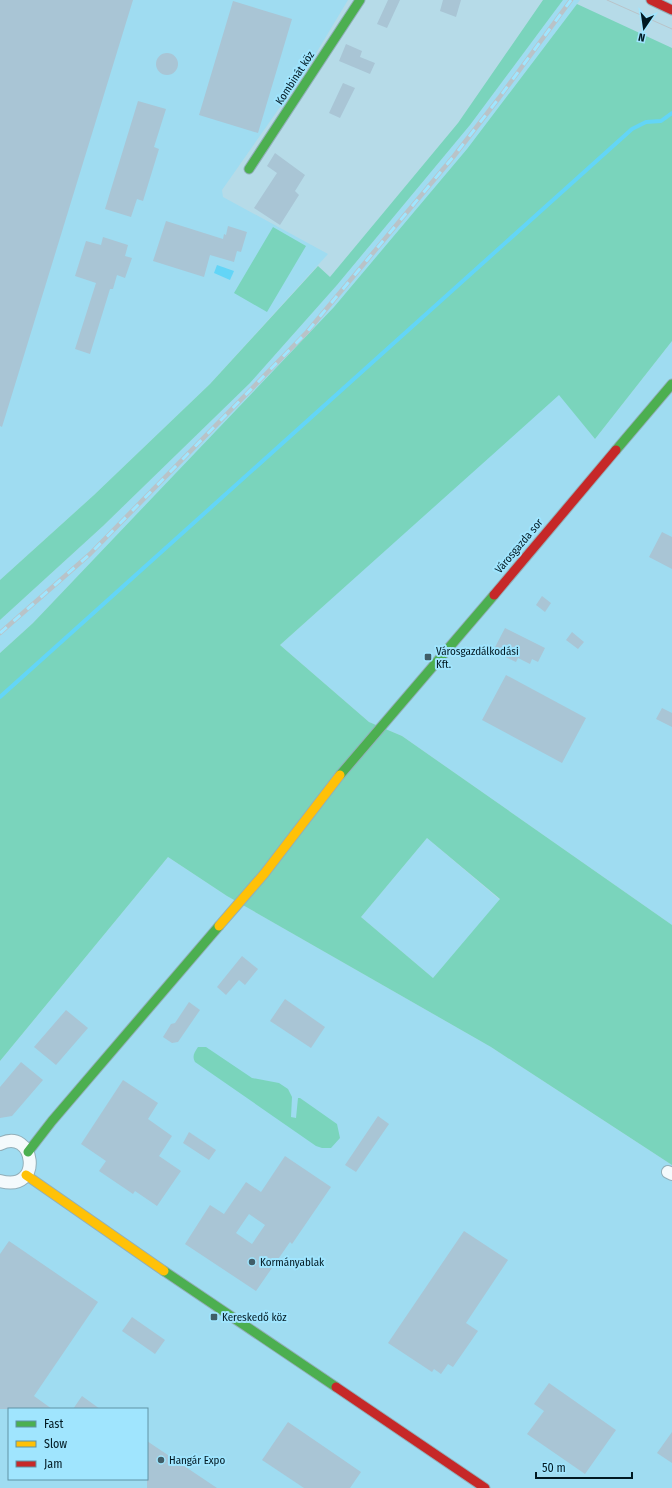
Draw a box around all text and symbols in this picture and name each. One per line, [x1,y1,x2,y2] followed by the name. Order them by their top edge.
[624,8,664,48] north arrow
[637,30,647,44] text: N
[273,48,317,107] street label: Kombinát köz
[492,516,546,576] street label: Városgazda sor
[436,645,519,671] place label: Városgazdálkodási Kft.
[423,652,433,662] marker: Városgazdálkodási Kft.
[260,1256,325,1269] place label: Kormányablak
[247,1257,257,1267] marker: Kormányablak
[222,1311,287,1324] place label: Kereskedő köz
[209,1312,219,1322] marker: Kereskedő köz
[8,1408,148,1480] legend
[44,1417,63,1431] text: Fast
[44,1437,67,1451] text: Slow
[169,1454,225,1467] place label: Hangár Expo
[536,1454,632,1480] scale bar
[156,1455,166,1465] marker: Hangár Expo
[44,1457,62,1471] text: Jam
[542,1461,566,1475] text: 50 m

